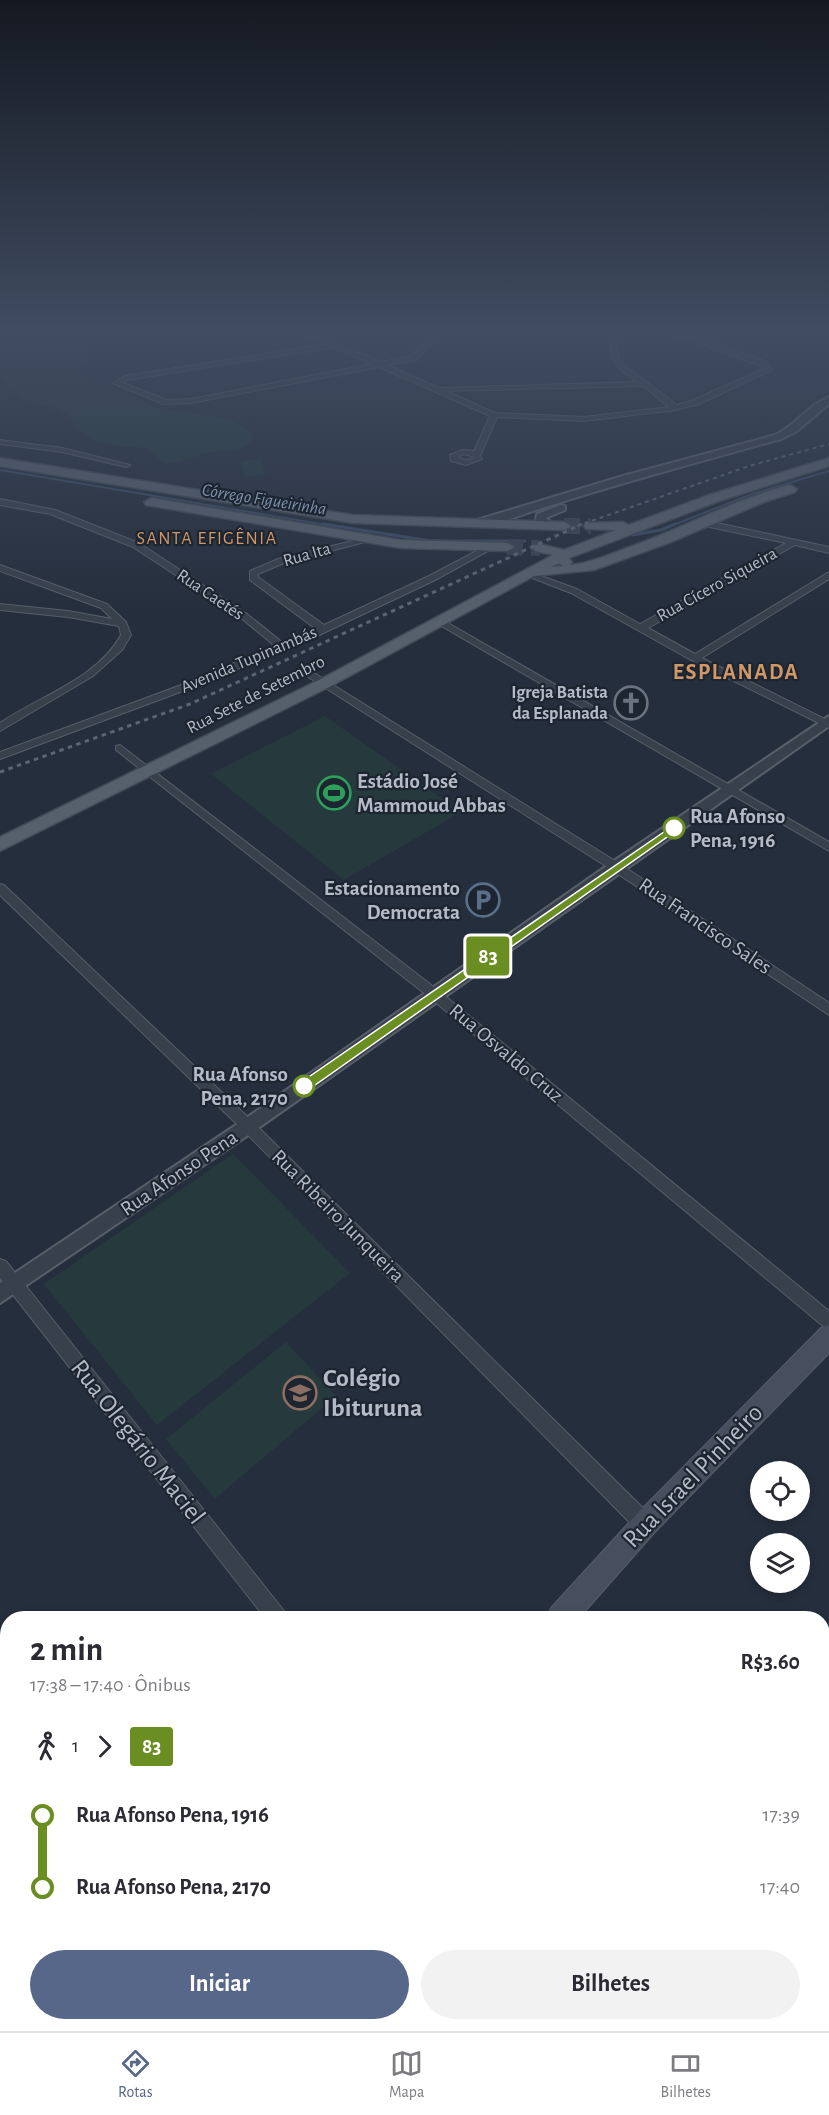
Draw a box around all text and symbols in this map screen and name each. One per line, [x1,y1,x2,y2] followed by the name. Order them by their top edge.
[201,481,327,519] water label: Córrego Figueirinha
[136,527,278,548] district label: SANTA EFIGÊNIA
[281,540,333,570] street label: Rua Ita
[654,545,780,625] street label: Rua Cícero Siqueira
[173,566,247,624] street label: Rua Caetés
[178,623,320,697] street label: Avenida Tupinambás
[184,652,328,738] street label: Rua Sete de Setembro
[673,661,799,683] district label: ESPLANADA
[511,684,608,723] place label: Igreja Batista da Esplanada
[613,685,649,721] church icon: Igreja Batista da Esplanada
[357,771,506,816] place label: Estádio José Mammoud Abbas
[316,775,352,811] sports icon: Estádio José Mammoud Abbas
[690,806,785,851] place label: Rua Afonso Pena, 1916
[663,817,685,839] marker: Rua Afonso Pena, 1916
[635,874,775,978] street label: Rua Francisco Sales
[324,878,460,923] place label: Estacionamento Democrata
[465,882,501,918] parking icon: Estacionamento Democrata
[461,936,515,976] line badge: 83
[478,946,498,967] text: 83
[445,1000,567,1106] street label: Rua Osvaldo Cruz
[193,1064,288,1109] place label: Rua Afonso Pena, 2170
[293,1075,315,1097] marker: Rua Afonso Pena, 2170
[117,1126,241,1220] street label: Rua Afonso Pena
[268,1146,409,1287] street label: Rua Ribeiro Junqueira
[66,1355,210,1529] street label: Rua Olegário Maciel
[323,1365,423,1421] place label: Colégio Ibituruna
[282,1375,318,1411] school or university icon: Colégio Ibituruna
[618,1399,768,1553] street label: Rua Israel Pinheiro
[750,1461,810,1593] map controls
[750,1461,810,1521] button: locate
[750,1533,810,1593] button: layers
[30,1634,103,1667] text: 2 min
[741,1651,800,1673] text: R$3.60
[30,1675,191,1695] text: 17:38 – 17:40 · Ônibus
[30,1730,63,1763] icon: walk
[88,1730,121,1763] icon: forward
[72,1736,79,1756] text: 1
[142,1736,161,1757] text: 83
[76,1804,269,1826] text: Rua Afonso Pena, 1916
[763,1805,800,1825] text: 17:39
[76,1876,271,1898] text: Rua Afonso Pena, 2170
[760,1877,800,1897] text: 17:40
[30,1950,409,2019] button: Iniciar
[421,1950,800,2019] button: Bilhetes
[118,2047,153,2102] tab: Rotas
[389,2047,424,2102] tab: Mapa
[661,2047,711,2102] tab: Bilhetes

